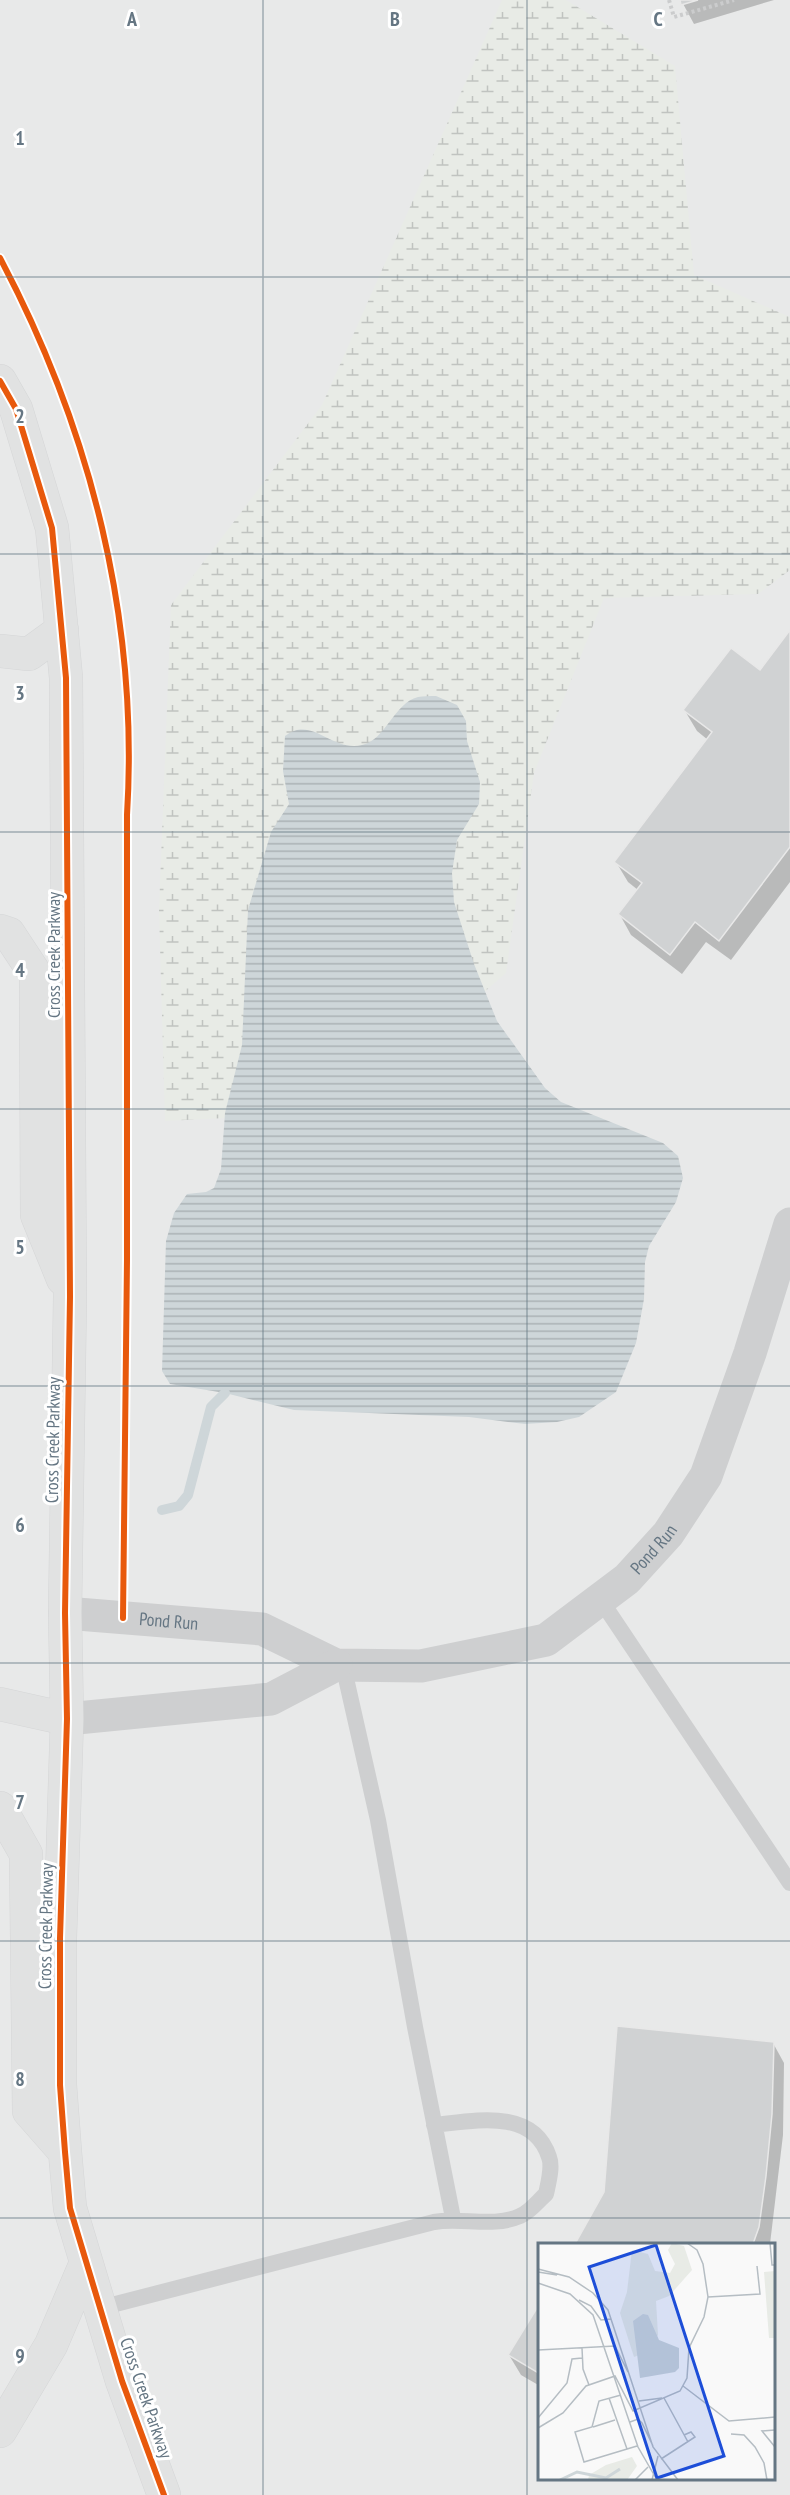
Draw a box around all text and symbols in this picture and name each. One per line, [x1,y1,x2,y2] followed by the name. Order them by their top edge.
[126,6,138,32] text: A
[390,6,400,32] text: B
[653,6,663,32] text: C
[15,125,25,151] text: 1
[15,403,25,429] text: 2
[15,680,25,706] text: 3
[42,892,65,1018] street label: Cross Creek Parkway
[15,957,25,983] text: 4
[15,1234,25,1260] text: 5
[40,1377,65,1503] street label: Cross Creek Parkway
[15,1512,25,1538] text: 6
[625,1520,682,1579] street label: Pond Run
[138,1607,199,1635] street label: Pond Run
[15,1789,25,1815] text: 7
[33,1863,58,1989] street label: Cross Creek Parkway
[15,2066,25,2092] text: 8
[538,2243,775,2480] inset map
[115,2334,178,2461] street label: Cross Creek Parkway
[15,2343,25,2369] text: 9

